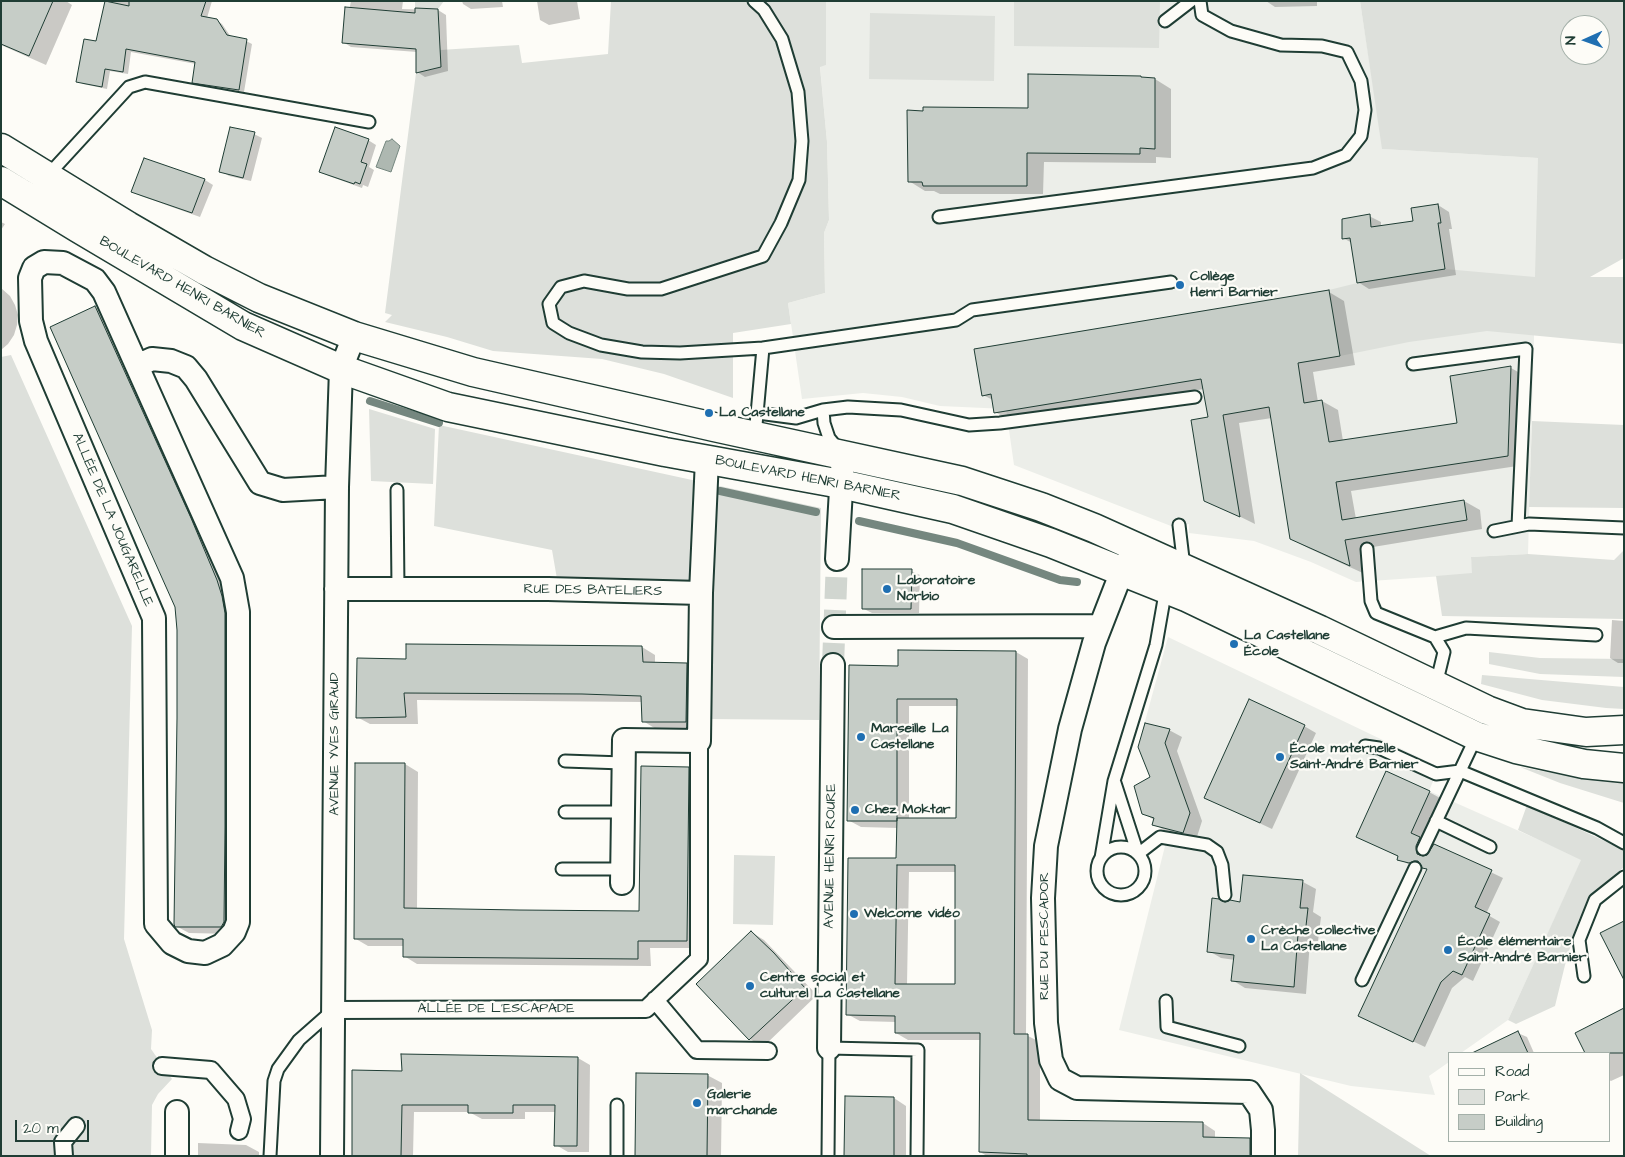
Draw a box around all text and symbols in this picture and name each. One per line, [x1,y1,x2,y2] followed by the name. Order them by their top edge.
[1560,15,1610,65] north arrow
[1561,36,1581,45] text: N
[96,234,268,342] street label: BOULEVARD HENRI BARNIER
[1190,269,1278,302] place label: Collège Henri Barnier
[1174,279,1186,291] marker: Collège Henri Barnier
[719,405,805,421] place label: La Castellane
[703,407,715,419] marker: La Castellane
[68,431,156,609] street label: ALLÉE DE LA JOUGARELLE
[714,453,902,505] street label: BOULEVARD HENRI BARNIER
[897,573,975,606] place label: Laboratoire Norbio
[524,581,662,601] street label: RUE DES BATELIERS
[881,583,893,595] marker: Laboratoire Norbio
[1244,628,1330,660] place label: La Castellane École
[1228,638,1240,650] marker: La Castellane École
[327,672,343,816] street label: AVENUE YVES GIRAUD
[871,721,949,754] place label: Marseille La Castellane
[855,731,867,743] marker: Marseille La Castellane
[1290,741,1419,774] place label: École maternelle Saint-André Barnier
[1274,751,1286,763] marker: École maternelle Saint-André Barnier
[821,783,841,929] street label: AVENUE HENRI ROURE
[865,802,951,818] place label: Chez Moktar
[849,804,861,816] marker: Chez Moktar
[1037,872,1053,1000] street label: RUE DU PESCADOR
[864,906,960,922] place label: Welcome vidéo
[848,908,860,920] marker: Welcome vidéo
[1261,923,1375,956] place label: Crèche collective La Castellane
[1245,933,1257,945] marker: Crèche collective La Castellane
[1458,934,1587,966] place label: École élémentaire Saint-André Barnier
[1442,944,1454,956] marker: École élémentaire Saint-André Barnier
[760,970,900,1002] place label: Centre social et culturel La Castellane
[744,980,756,992] marker: Centre social et culturel La Castellane
[418,1001,574,1017] street label: ALLÉE DE L'ESCAPADE
[1448,1052,1610,1142] legend
[1495,1061,1529,1082] text: Road
[1495,1086,1530,1107] text: Park
[707,1087,777,1120] place label: Galerie marchande
[691,1097,703,1109] marker: Galerie marchande
[18,1110,91,1142] scale bar
[1495,1111,1543,1132] text: Building
[23,1118,59,1139] text: 20 m

